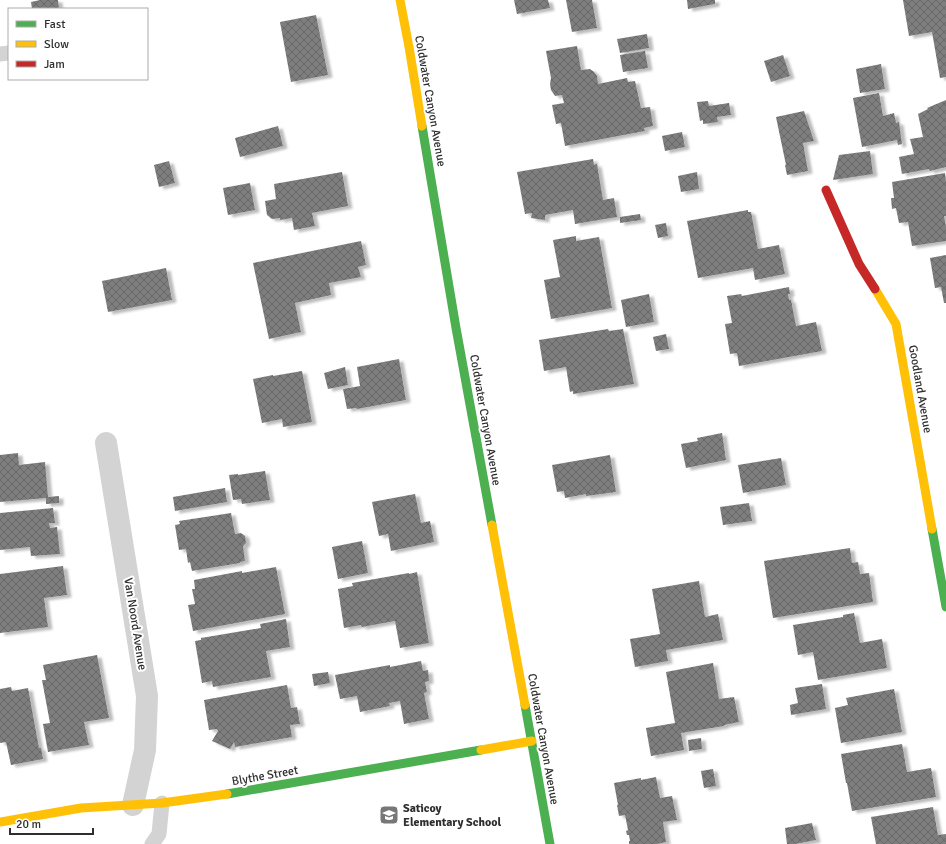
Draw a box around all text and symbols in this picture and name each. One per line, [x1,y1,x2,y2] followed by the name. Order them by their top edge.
[8,8,148,80] legend
[44,17,65,32] text: Fast
[411,34,449,168] street label: Coldwater Canyon Avenue
[44,37,69,52] text: Slow
[44,57,65,72] text: Jam
[905,344,935,434] street label: Goodland Avenue
[466,353,504,487] street label: Coldwater Canyon Avenue
[120,577,150,671] street label: Van Noord Avenue
[524,672,562,806] street label: Coldwater Canyon Avenue
[231,763,299,789] street label: Blythe Street
[403,801,502,830] place label: Saticoy Elementary School
[378,804,400,826] school or university icon: Saticoy Elementary School
[10,810,93,836] scale bar
[16,817,41,832] text: 20 m

